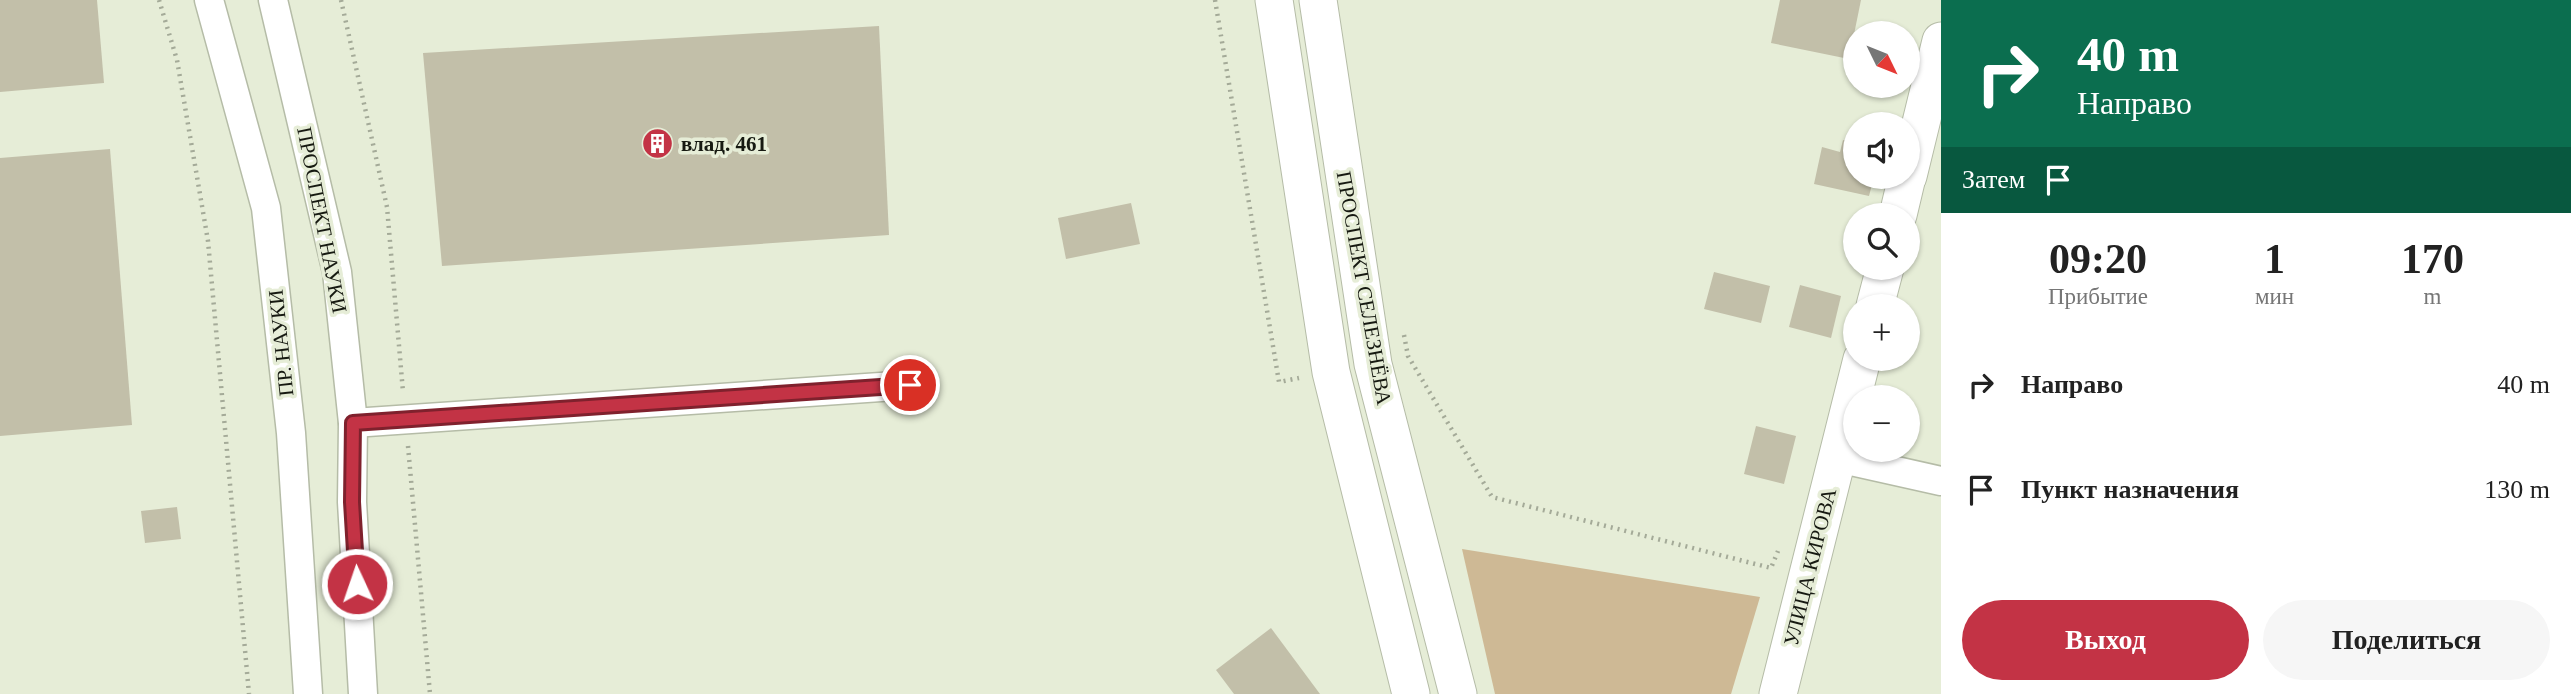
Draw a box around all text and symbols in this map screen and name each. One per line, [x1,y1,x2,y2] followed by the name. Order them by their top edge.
[1843,21,1920,98] north arrow
[1843,21,1920,462] map controls
[2077,27,2179,82] text: 40 m
[1962,28,2053,119] icon: right
[2077,85,2192,121] text: Направо
[1843,112,1920,189] button: sound
[292,125,352,315] street label: ПРОСПЕКТ НАУКИ
[641,127,675,161] building icon: влад. 461
[681,132,767,156] place label: влад. 461
[2039,161,2077,199] icon: arrive
[1962,165,2025,194] text: Затем
[1332,169,1397,408] street label: ПРОСПЕКТ СЕЛЕЗНЁВА
[1843,203,1920,280] button: search
[2049,236,2147,282] text: 09:20
[2264,236,2285,282] text: 1
[2401,236,2464,282] text: 170
[2048,284,2148,309] text: Прибытие
[2255,284,2294,309] text: мин
[2424,284,2441,309] text: m
[263,288,299,398] street label: ПР. НАУКИ
[1843,294,1920,371] button: +
[880,355,940,415] pin
[891,366,929,404] icon: arrive
[1962,366,2000,404] icon: right
[2021,370,2123,399] text: Направо
[2497,370,2550,399] text: 40 m
[1843,385,1920,462] button: −
[1962,471,2000,509] icon: arrive
[2021,475,2239,504] text: Пункт назначения
[2484,475,2550,504] text: 130 m
[1779,485,1841,648] street label: УЛИЦА КИРОВА
[320,547,394,621] position arrow
[1962,600,2249,680] button: Выход
[2263,600,2550,680] button: Поделиться

